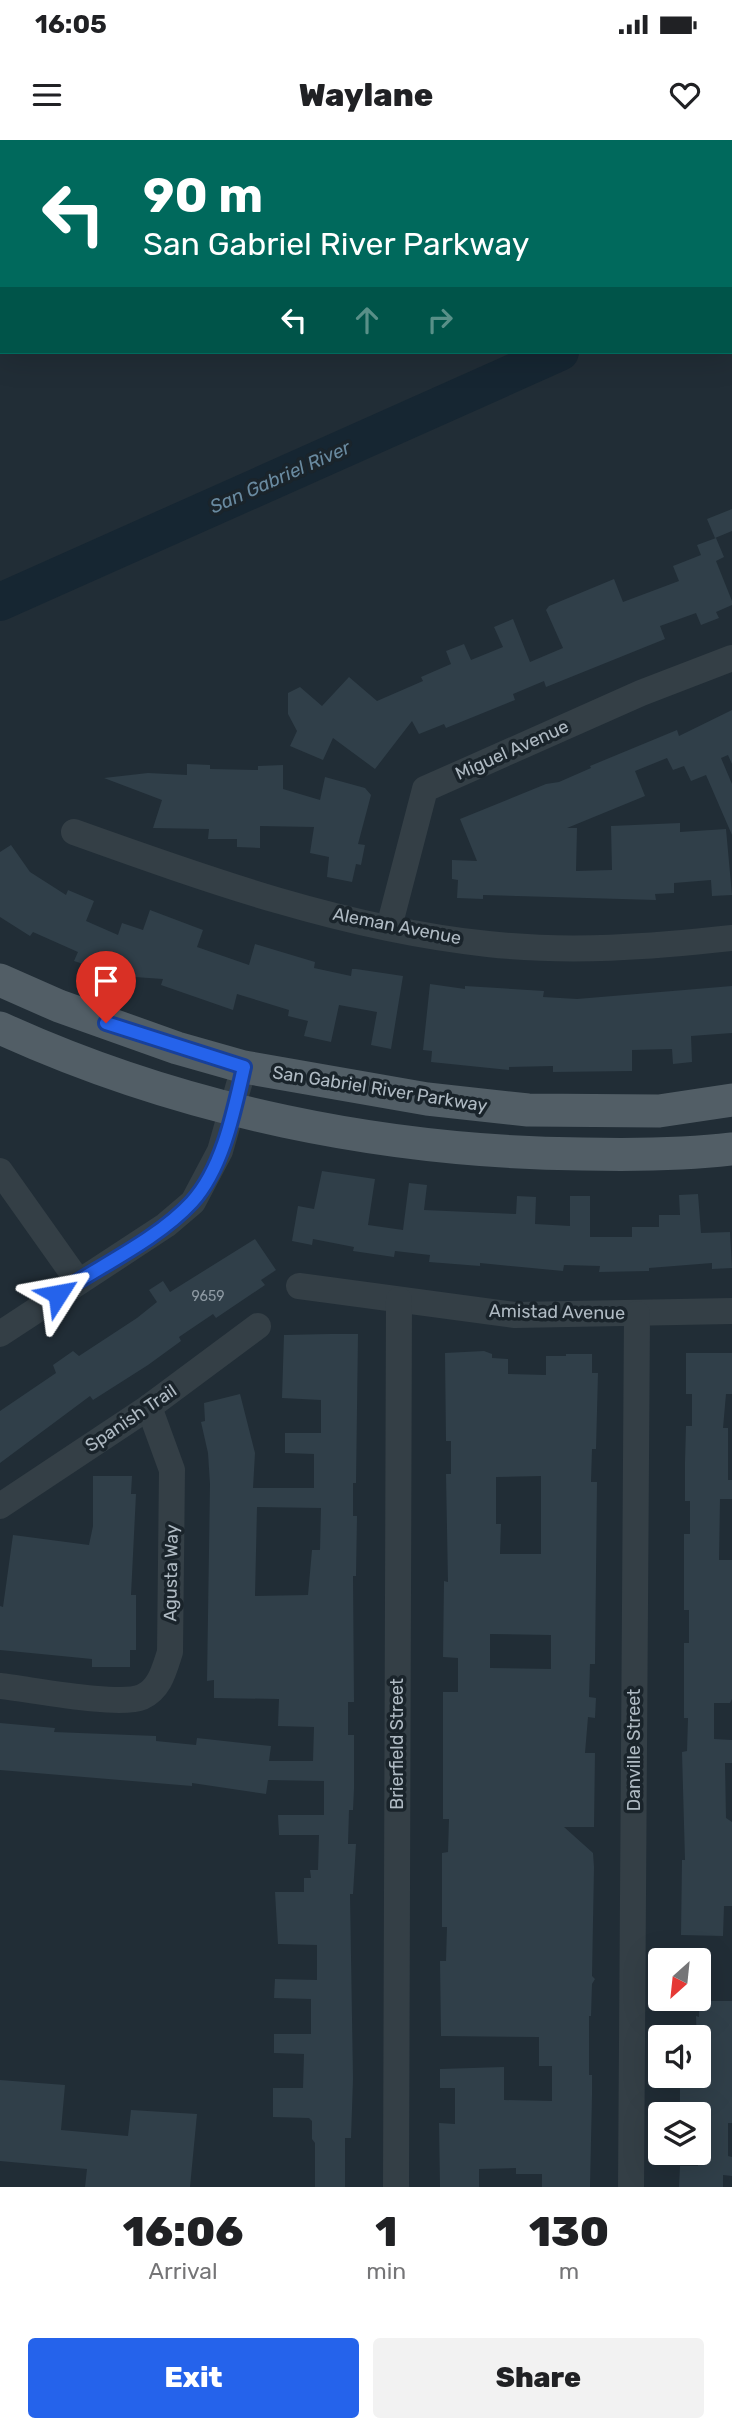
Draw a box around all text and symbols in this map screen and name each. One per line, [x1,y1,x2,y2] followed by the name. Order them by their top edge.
[35,9,107,40] text: 16:05
[28,76,66,114] icon: menu
[299,76,433,114] text: Waylane
[666,76,704,114] icon: heart
[143,166,263,224] text: 90 m
[28,168,119,259] icon: left
[143,225,529,263] text: San Gabriel River Parkway
[275,301,313,339] icon: left
[348,301,386,339] icon: ahead
[421,301,459,339] icon: right
[206,435,355,518] water label: San Gabriel River
[452,715,572,785] street label: Miguel Avenue
[331,903,463,949] street label: Aleman Avenue
[76,951,136,1023] pin
[87,962,125,1000] icon: arrive
[271,1061,489,1117] street label: San Gabriel River Parkway
[21,1257,95,1331] position arrow
[191,1288,225,1305] house number: 9659
[489,1300,625,1324] street label: Amistad Avenue
[81,1379,181,1457] street label: Spanish Trail
[159,1524,183,1622] street label: Agusta Way
[386,1678,408,1810] street label: Brierfield Street
[623,1689,645,1811] street label: Danville Street
[648,1948,710,2011] north arrow
[648,1948,711,2165] map controls
[648,2025,711,2088] button: sound
[648,2102,711,2165] button: layers
[123,2207,244,2257] text: 16:06
[375,2207,397,2257] text: 1
[529,2207,609,2257] text: 130
[149,2257,218,2285] text: Arrival
[366,2257,406,2285] text: min
[559,2257,579,2285] text: m
[28,2338,359,2418] button: Exit
[373,2338,704,2418] button: Share

